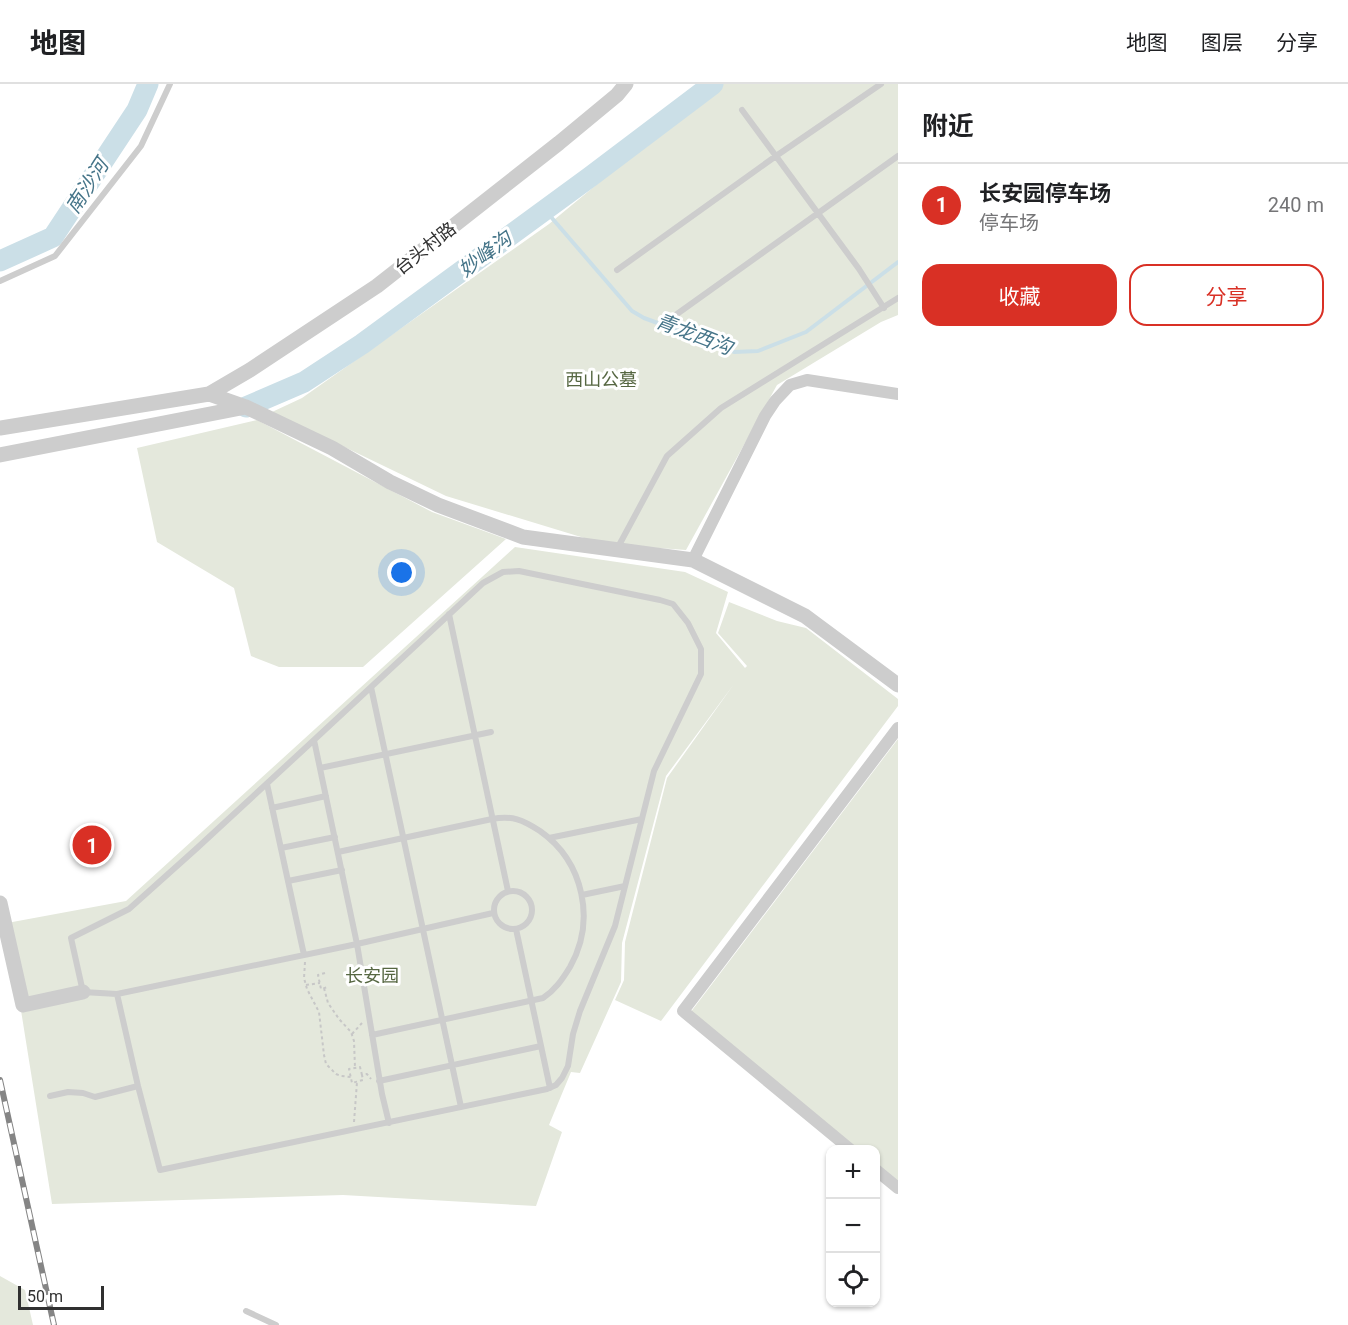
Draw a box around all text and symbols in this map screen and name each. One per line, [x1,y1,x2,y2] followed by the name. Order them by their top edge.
[30,27,86,60] text: 地图
[1126,31,1168,55] text: 地图
[1201,31,1243,55] text: 图层
[1276,31,1318,55] text: 分享
[922,111,974,141] text: 附近
[61,151,116,218] water label: 南沙河
[979,181,1111,206] text: 长安园停车场
[936,193,947,217] text: 1
[1268,193,1324,217] text: 240 m
[979,211,1039,235] text: 停车场
[390,218,460,278] street label: 台头村路
[454,225,518,282] water label: 妙峰沟
[922,264,1117,326] button: 收藏
[1129,264,1324,326] button: 分享
[652,308,738,360] water label: 青龙西沟
[565,369,637,390] park label: 西山公墓
[387,558,416,587] your location
[72,822,112,867] pin: 1
[345,965,399,986] park label: 长安园
[826,1145,880,1307] map controls
[826,1145,880,1199] button: +
[826,1199,880,1253] button: −
[826,1253,880,1307] button: locate
[18,1283,104,1310] scale bar
[27,1287,63,1306] text: 50 m

